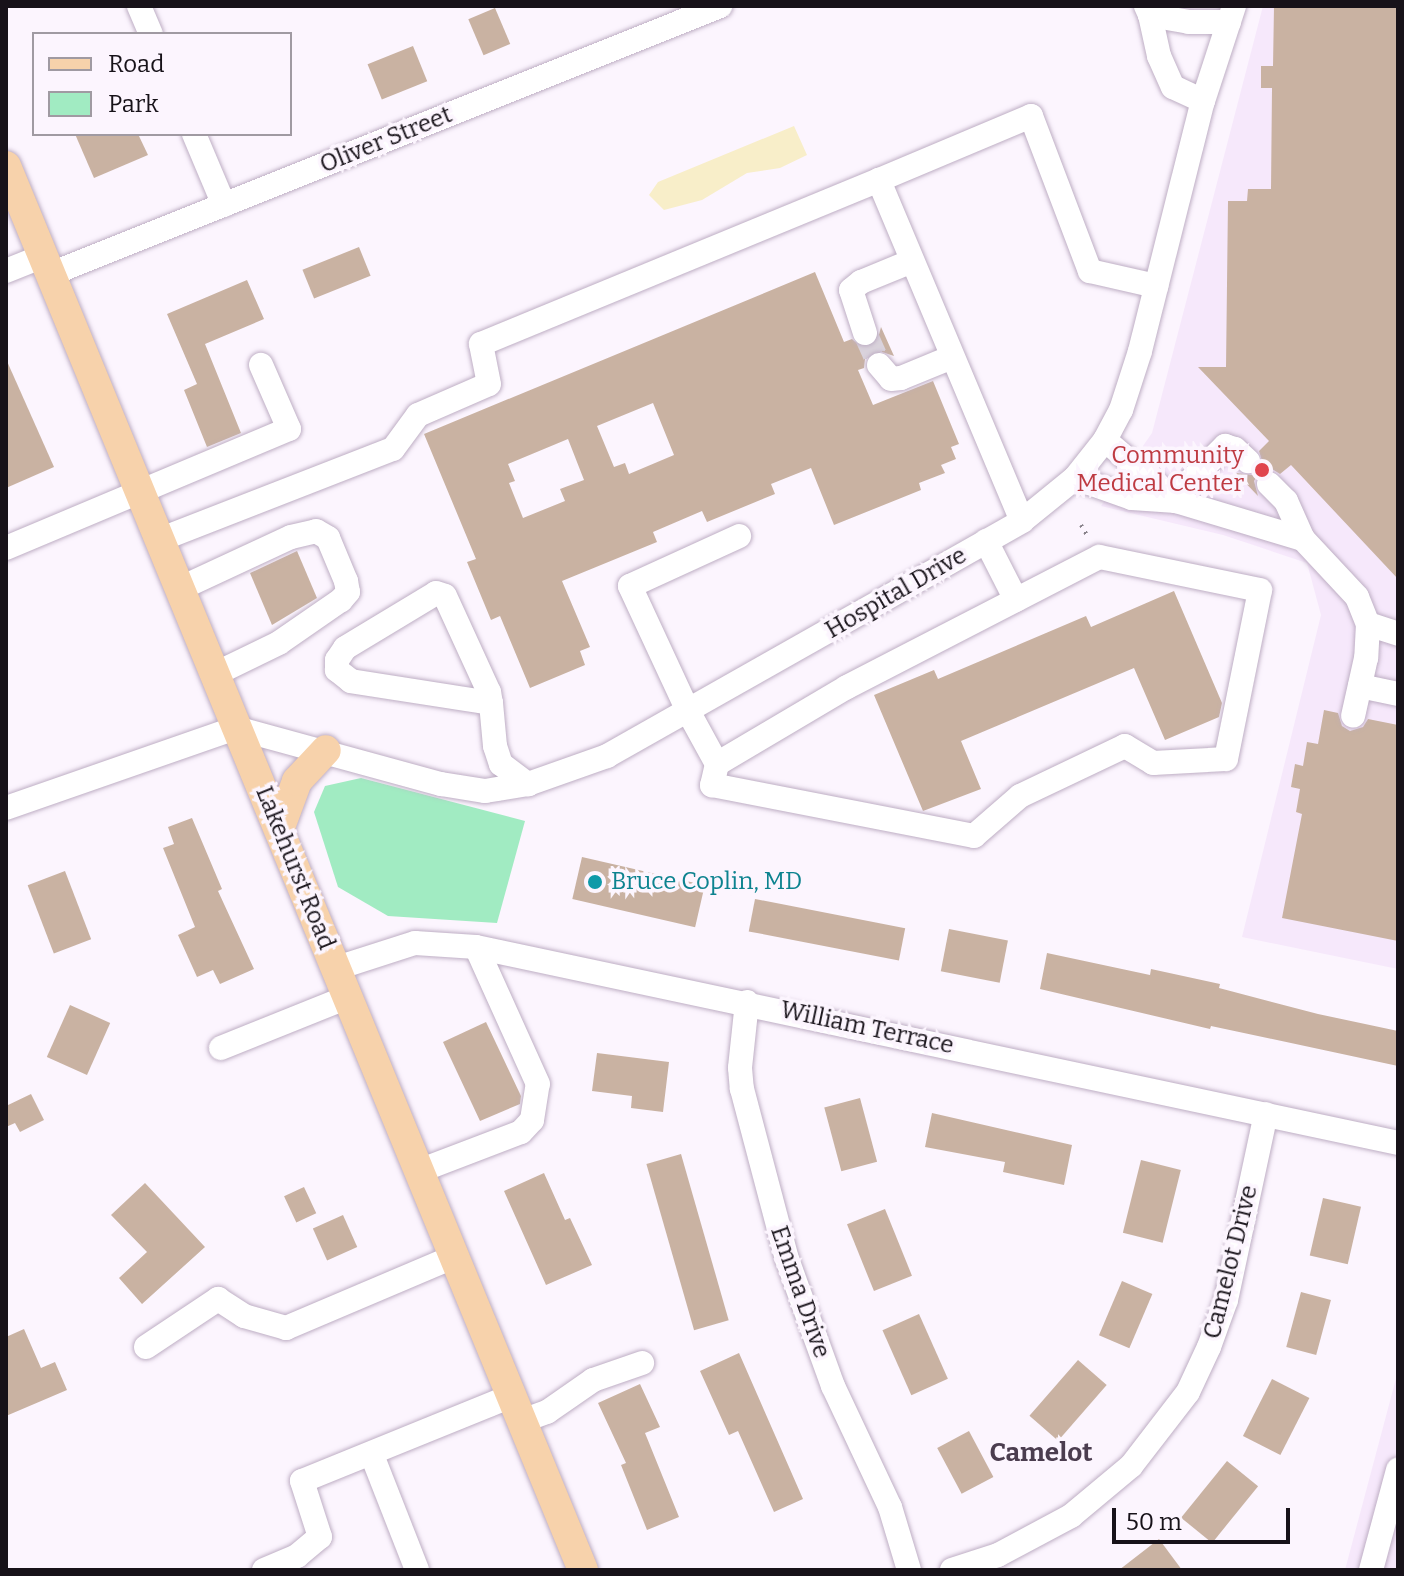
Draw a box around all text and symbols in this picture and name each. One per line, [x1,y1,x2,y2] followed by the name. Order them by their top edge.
[32,32,292,136] legend
[108,50,164,78] text: Road
[108,90,159,118] text: Park
[316,100,456,180] street label: Oliver Street
[1077,442,1244,498] place label: Community Medical Center
[1251,459,1273,481] marker: Community Medical Center
[820,541,972,645] street label: Hospital Drive
[249,782,341,954] street label: Lakehurst Road
[611,868,802,896] place label: Bruce Coplin, MD
[586,873,604,891] marker: Bruce Coplin, MD
[778,996,956,1060] street label: William Terrace
[1198,1182,1264,1342] street label: Camelot Drive
[764,1222,836,1362] street label: Emma Drive
[990,1437,1092,1469] district label: Camelot
[1116,1492,1294,1542] scale bar
[1126,1508,1182,1536] text: 50 m

